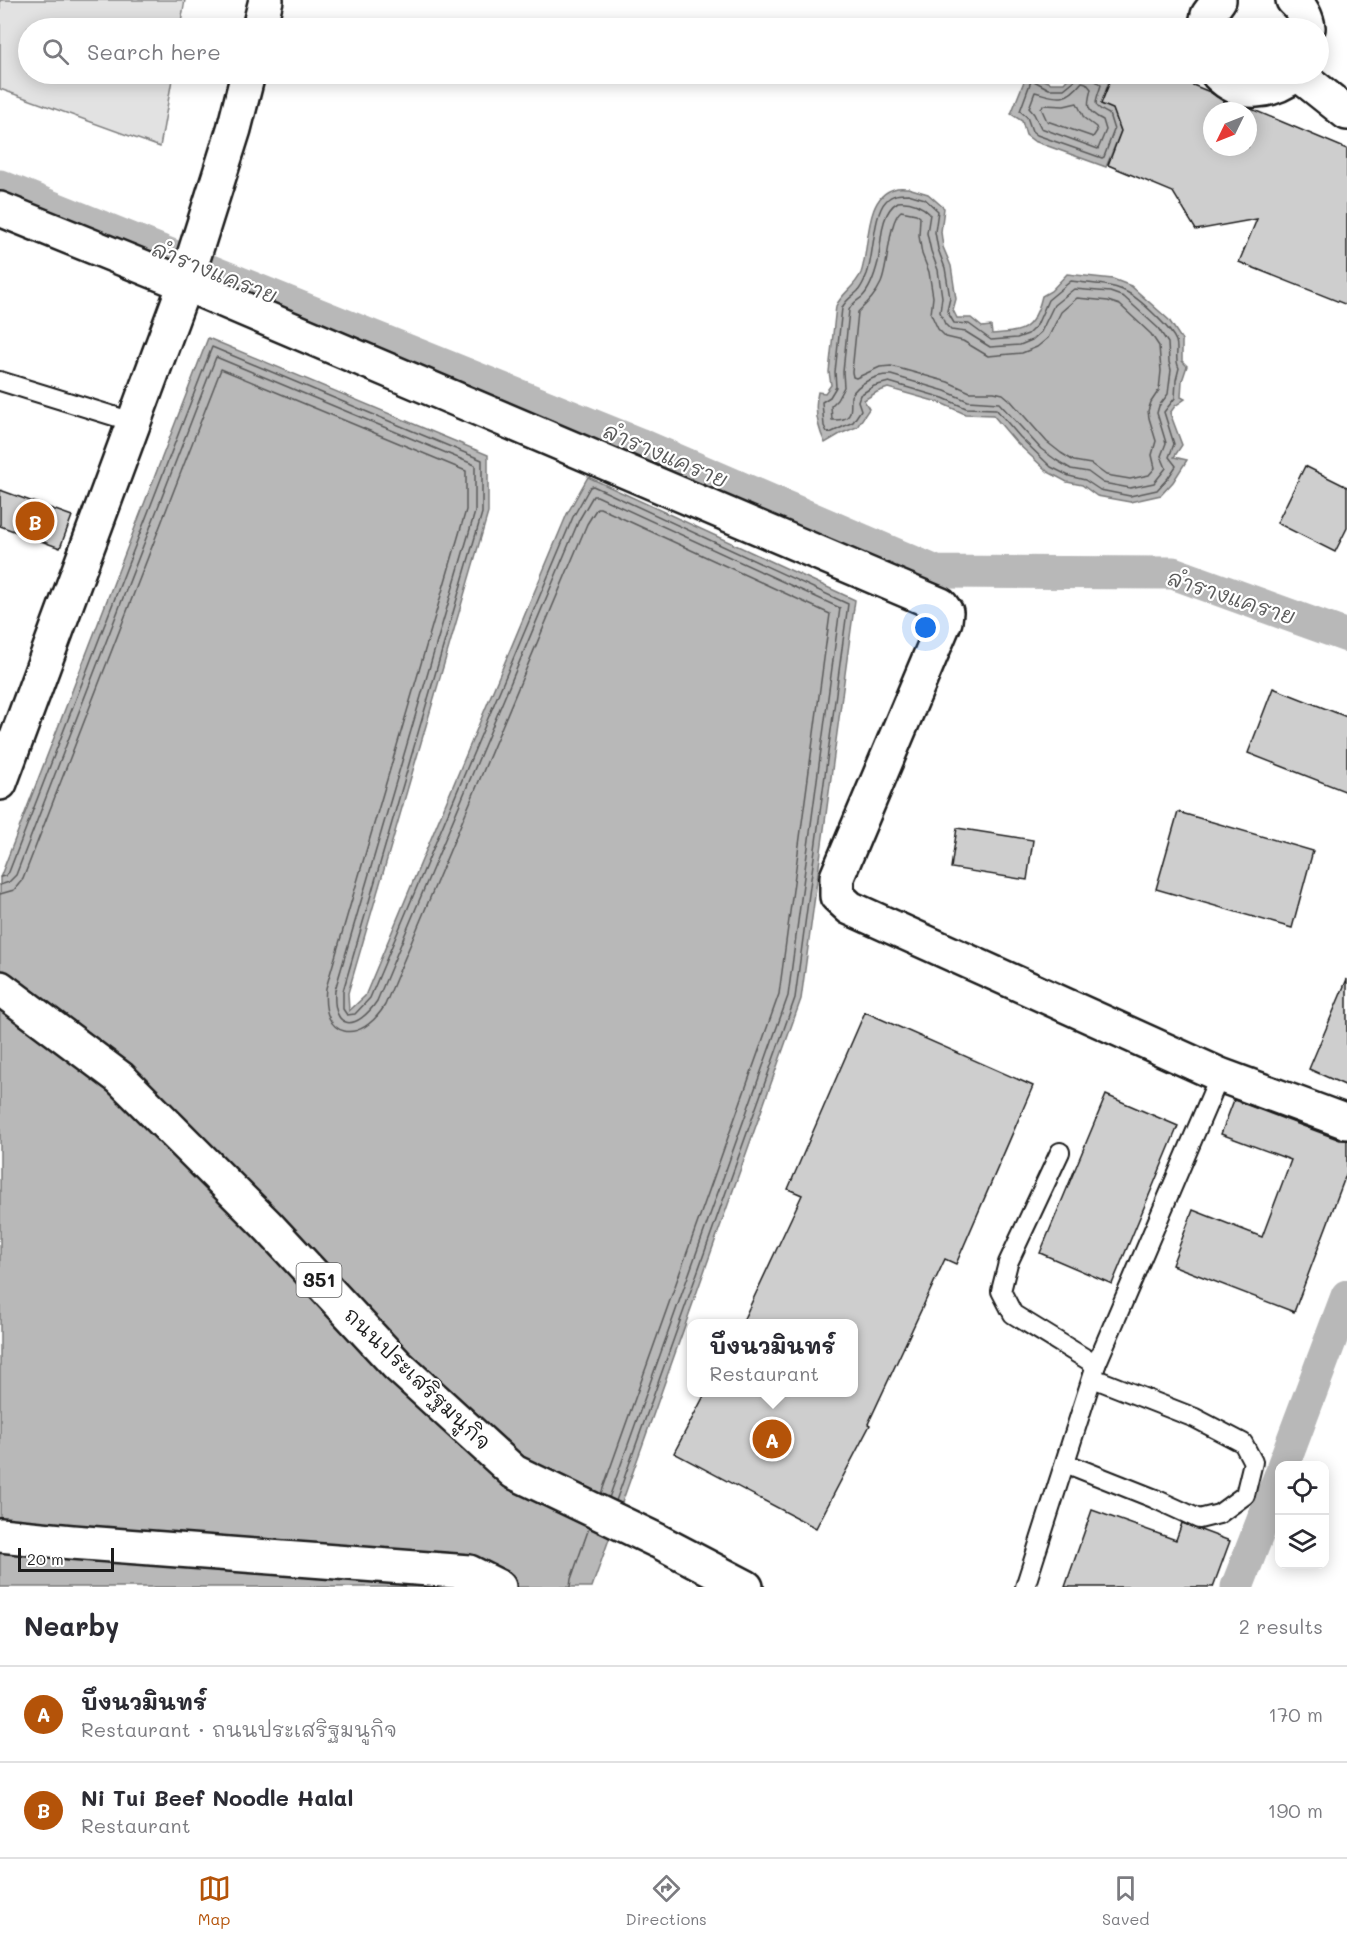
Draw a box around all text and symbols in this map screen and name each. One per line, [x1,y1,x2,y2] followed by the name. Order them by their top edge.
[18,18,1329,84] search box
[39,35,72,68] icon: search
[87,37,221,66] text: Search here
[1203,102,1257,156] north arrow
[147,233,281,310] water label: ลำรางแคราย
[598,415,732,494] water label: ลำรางแคราย
[15,498,54,544] pin: B
[1163,562,1299,631] water label: ลำรางแคราย
[911,613,940,642] your location
[296,1263,342,1297] road number: 351
[335,1301,497,1459] street label: ถนนประเสริฐมนูกิจ
[687,1319,858,1397] popup
[710,1331,835,1360] text: บึงนวมินทร์
[710,1360,819,1386] text: Restaurant
[752,1416,792,1462] pin: A
[1275,1461,1329,1569] map controls
[1275,1461,1329,1515] button: locate
[1275,1515,1329,1569] button: layers
[18,1545,114,1572] scale bar
[27,1548,64,1569] text: 20 m
[24,1609,119,1643] text: Nearby
[1239,1613,1323,1639] text: 2 results
[81,1687,207,1716] text: บึงนวมินทร์
[37,1701,50,1727] text: A
[1268,1701,1323,1727] text: 170 m
[81,1716,397,1742] text: Restaurant · ถนนประเสริฐมนูกิจ
[81,1783,353,1812] text: Ni Tui Beef Noodle Halal
[37,1797,50,1823] text: B
[1268,1797,1323,1823] text: 190 m
[81,1812,191,1838] text: Restaurant
[198,1872,231,1929] tab: Map
[626,1872,707,1929] tab: Directions
[1102,1872,1149,1929] tab: Saved

